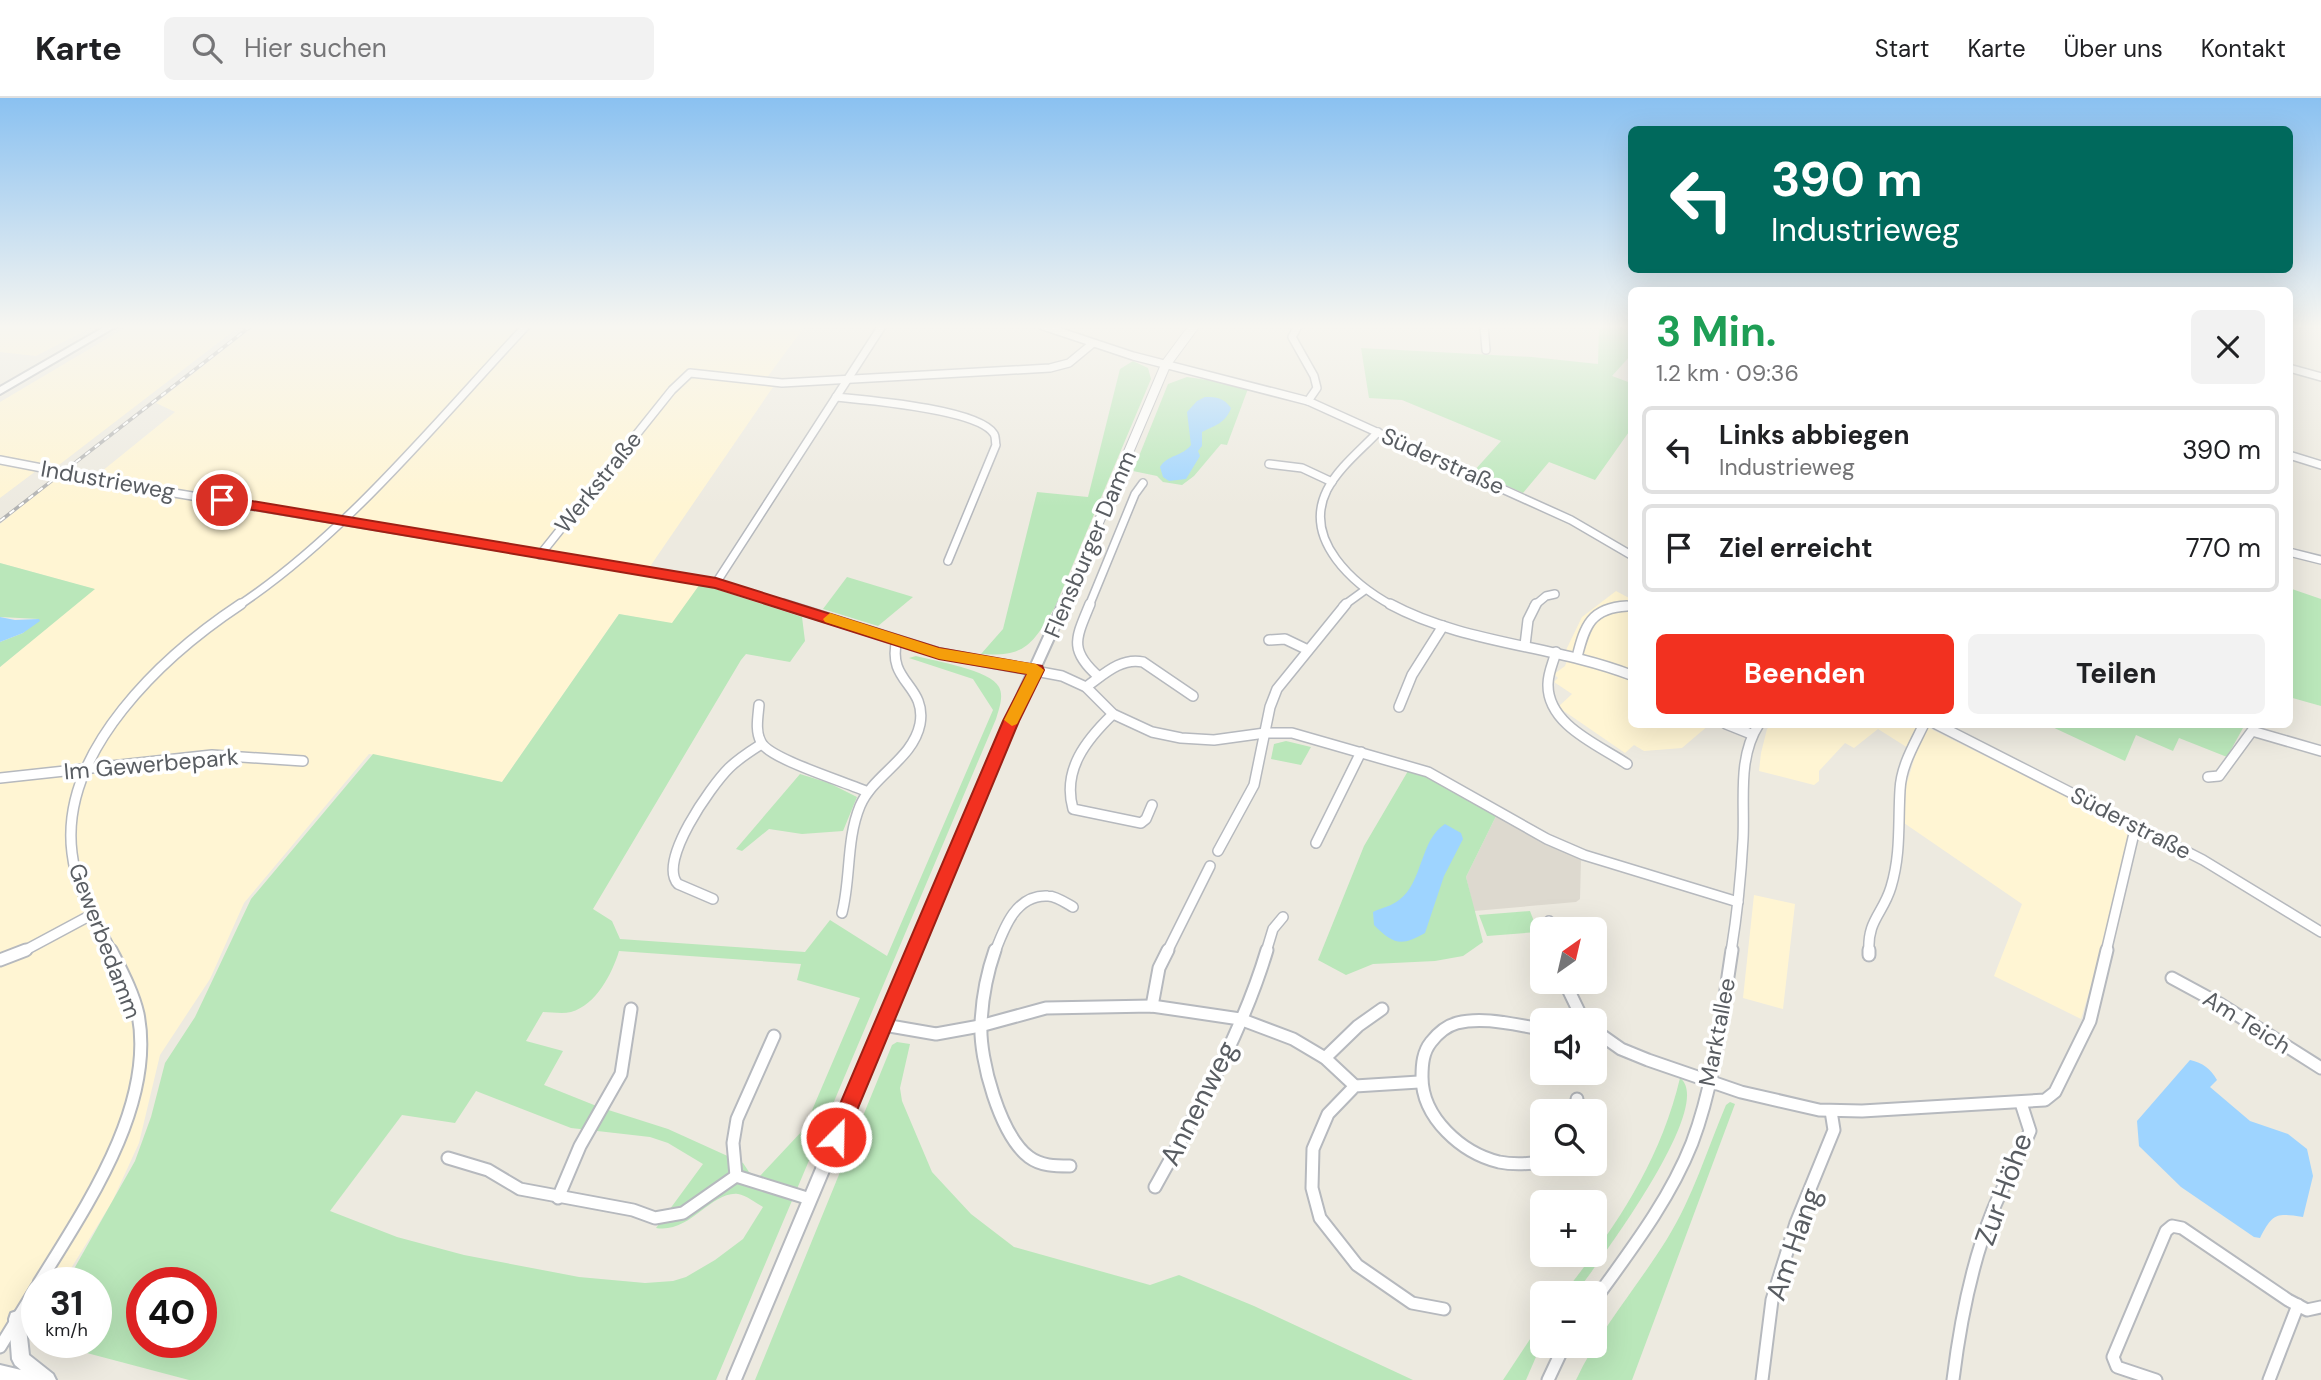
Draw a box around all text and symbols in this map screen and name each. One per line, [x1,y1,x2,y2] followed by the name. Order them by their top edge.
[164,17,654,80] search box
[35,27,122,70] text: Karte
[188,29,226,67] icon: search
[244,31,387,65] text: Hier suchen
[1875,33,1929,64] text: Start
[1967,33,2026,64] text: Karte
[2064,33,2163,64] text: Über uns
[2201,33,2286,64] text: Kontakt
[1771,147,1923,211] text: 390 m
[1656,154,1747,245] icon: left
[1771,209,1960,251] text: Industrieweg
[1656,304,1776,359] text: 3 Min.
[2191,310,2265,384] button: close
[1656,358,1799,388] text: 1.2 km · 09:36
[1719,418,1909,452] text: Links abbiegen
[1377,421,1509,501] street label: Süderstraße
[548,425,648,539] street label: Werkstraße
[1660,431,1698,469] icon: left
[2182,433,2261,467] text: 390 m
[1037,446,1143,642] street label: Flensburger Damm
[1719,452,1855,482] text: Industrieweg
[39,453,178,507] street label: Industrieweg
[192,470,252,530] pin
[203,481,241,519] icon: arrive
[1660,529,1698,567] icon: arrive
[1719,531,1872,565] text: Ziel erreicht
[2186,531,2261,565] text: 770 m
[1656,634,1954,714] button: Beenden
[1968,634,2265,714] button: Teilen
[62,741,240,787] street label: Im Gewerbepark
[2066,780,2196,866] street label: Süderstraße
[62,859,148,1023] street label: Gewerbedamm
[1530,917,1606,994] north arrow
[1530,917,1607,1358] map controls
[1692,975,1742,1089] street label: Marktallee
[2198,983,2296,1061] street label: Am Teich
[1530,1008,1607,1085] button: sound
[1151,1035,1246,1172] street label: Annenweg
[1530,1099,1607,1176] button: search
[799,1100,873,1174] position arrow
[1966,1128,2041,1250] street label: Zur Höhe
[1757,1183,1830,1305] street label: Am Hang
[1530,1190,1607,1267] button: +
[126,1267,217,1358] speed limit sign: 40
[50,1280,83,1326] text: 31
[1530,1281,1607,1358] button: −
[45,1318,88,1342] text: km/h

